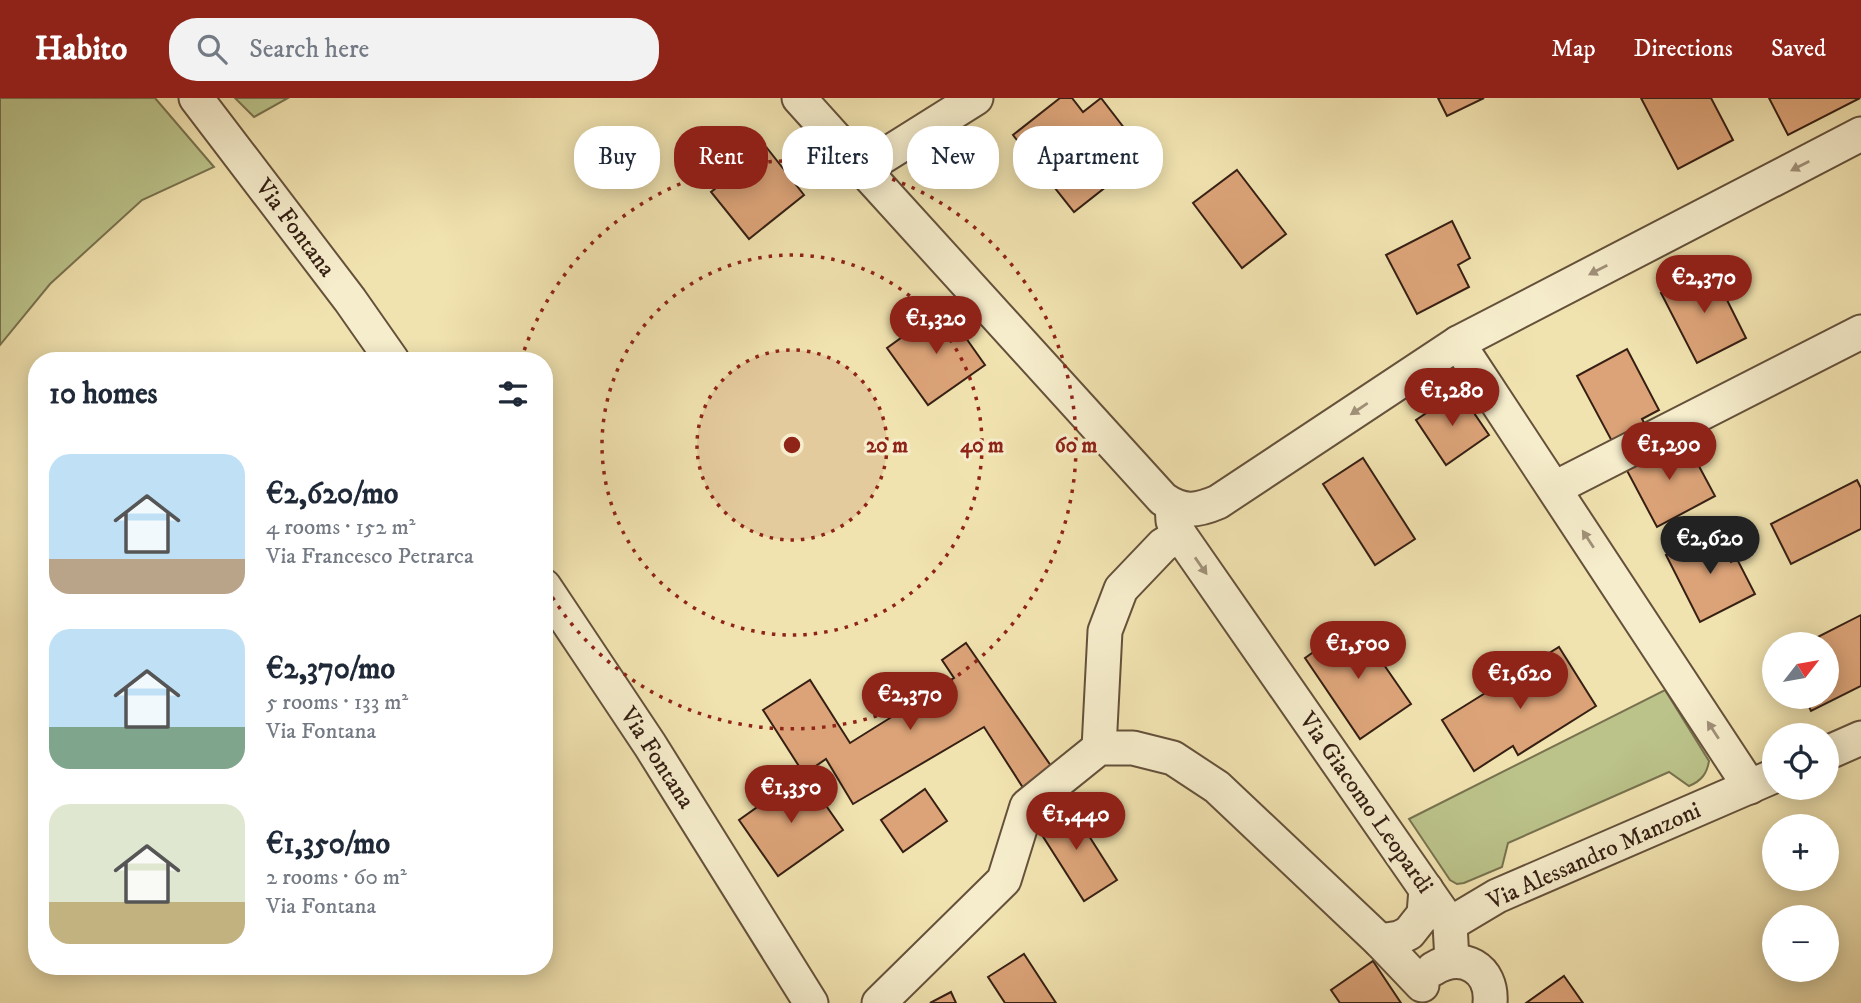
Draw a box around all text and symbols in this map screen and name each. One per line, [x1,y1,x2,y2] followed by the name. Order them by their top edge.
[169,18,659,81] search box
[35,29,127,70] text: Habito
[193,30,231,68] icon: search
[249,33,369,66] text: Search here
[1551,34,1596,64] text: Map
[1634,34,1733,64] text: Directions
[1771,34,1826,64] text: Saved
[574,126,660,189] chip: Buy
[674,126,768,189] chip: Rent
[782,126,893,189] chip: Filters
[907,126,999,189] chip: New
[1013,126,1163,189] chip: Apartment
[1790,160,1810,171] one-way arrow
[248,172,342,284] street label: Via Fontana
[1647,256,1761,315] pin: €2,370
[1672,263,1736,292] text: €2,370
[1588,265,1608,276] one-way arrow
[879,296,993,356] pin: €1,320
[906,304,966,333] text: €1,320
[1395,368,1509,428] pin: €1,280
[494,375,532,413] icon: filters
[49,376,158,413] text: 10 homes
[1420,376,1484,405] text: €1,280
[1350,402,1369,415] one-way arrow
[1612,422,1726,482] pin: €1,290
[1637,430,1701,459] text: €1,290
[780,433,804,457] centre of rings
[866,433,908,459] text: 20 m
[960,433,1004,459] text: 40 m
[1055,433,1097,459] text: 60 m
[266,476,398,513] text: €2,620/mo
[105,482,189,566] icon: home
[266,513,415,542] text: 4 rooms · 152 m²
[1653,517,1767,576] pin: €2,620
[1677,524,1743,553] text: €2,620
[1582,530,1595,549] one-way arrow
[266,542,474,571] text: Via Francesco Petrarca
[1194,557,1208,575] one-way arrow
[1301,622,1415,681] pin: €1,500
[1326,629,1390,658] text: €1,500
[1762,632,1839,709] north arrow
[1762,632,1839,982] map controls
[266,651,395,688] text: €2,370/mo
[1463,652,1577,711] pin: €1,620
[105,657,189,741] icon: home
[1488,659,1552,688] text: €1,620
[853,672,967,732] pin: €2,370
[878,680,942,709] text: €2,370
[266,688,408,717] text: 5 rooms · 133 m²
[613,701,701,815] street label: Via Fontana
[1292,706,1440,900] street label: Via Giacomo Leopardi
[266,717,376,746] text: Via Fontana
[1707,720,1720,739] one-way arrow
[1762,723,1839,800] button: locate
[734,766,848,825] pin: €1,350
[761,773,821,802] text: €1,350
[1019,792,1133,852] pin: €1,440
[1482,795,1706,917] street label: Via Alessandro Manzoni
[1042,800,1110,829] text: €1,440
[1762,814,1839,891] button: +
[266,826,390,863] text: €1,350/mo
[105,832,189,916] icon: home
[266,863,407,892] text: 2 rooms · 60 m²
[266,892,376,921] text: Via Fontana
[1762,905,1839,982] button: −

